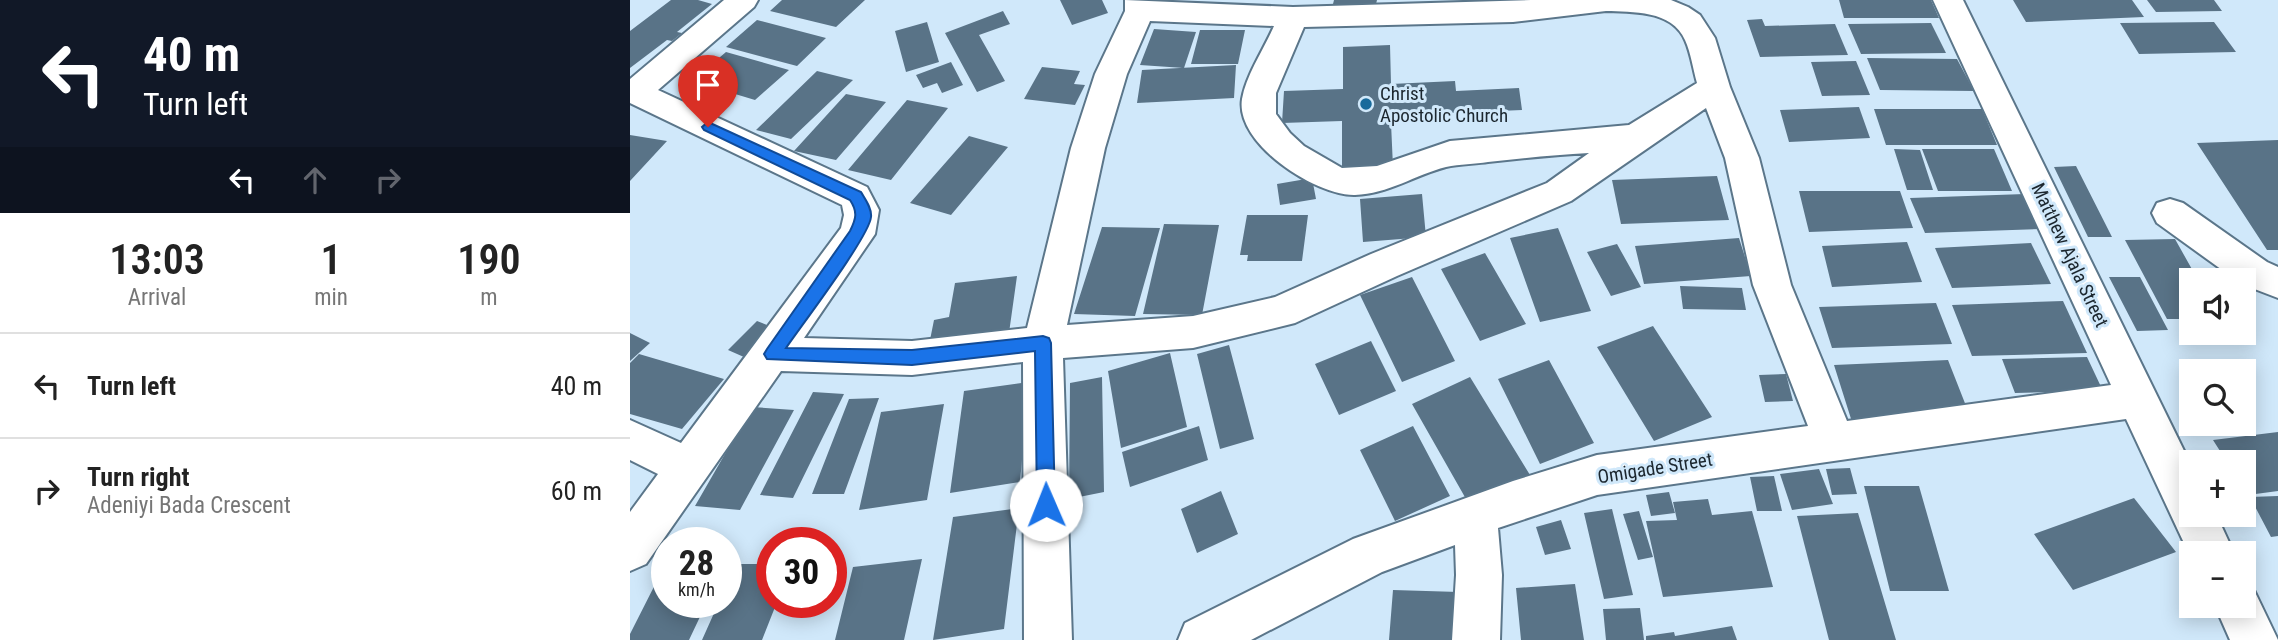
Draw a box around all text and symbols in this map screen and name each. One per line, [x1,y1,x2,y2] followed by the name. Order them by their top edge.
[143,26,240,83] text: 40 m
[28,28,119,119] icon: left
[678,55,738,127] pin
[689,66,727,104] icon: arrive
[1380,82,1508,127] place label: Christ Apostolic Church
[143,85,248,123] text: Turn left
[1358,96,1374,112] marker: Christ Apostolic Church
[223,161,261,199] icon: left
[296,161,334,199] icon: ahead
[369,161,407,199] icon: right
[2027,179,2113,331] street label: Matthew Ajala Street
[109,235,205,284] text: 13:03
[321,235,342,284] text: 1
[457,235,521,284] text: 190
[2179,268,2256,618] map controls
[2179,268,2256,345] button: sound
[128,284,186,311] text: Arrival
[314,284,348,311] text: min
[480,284,498,311] text: m
[2179,359,2256,436] button: search
[28,367,66,405] icon: left
[87,371,176,401] text: Turn left
[551,371,602,401] text: 40 m
[1596,448,1714,488] street label: Omigade Street
[2179,450,2256,527] button: +
[87,462,189,492] text: Turn right
[1009,468,1083,542] position arrow
[28,472,66,510] icon: right
[551,476,602,506] text: 60 m
[87,492,291,519] text: Adeniyi Bada Crescent
[756,527,847,618] speed limit sign: 30
[2179,541,2256,618] button: −
[679,543,714,584] text: 28
[678,579,715,600] text: km/h

